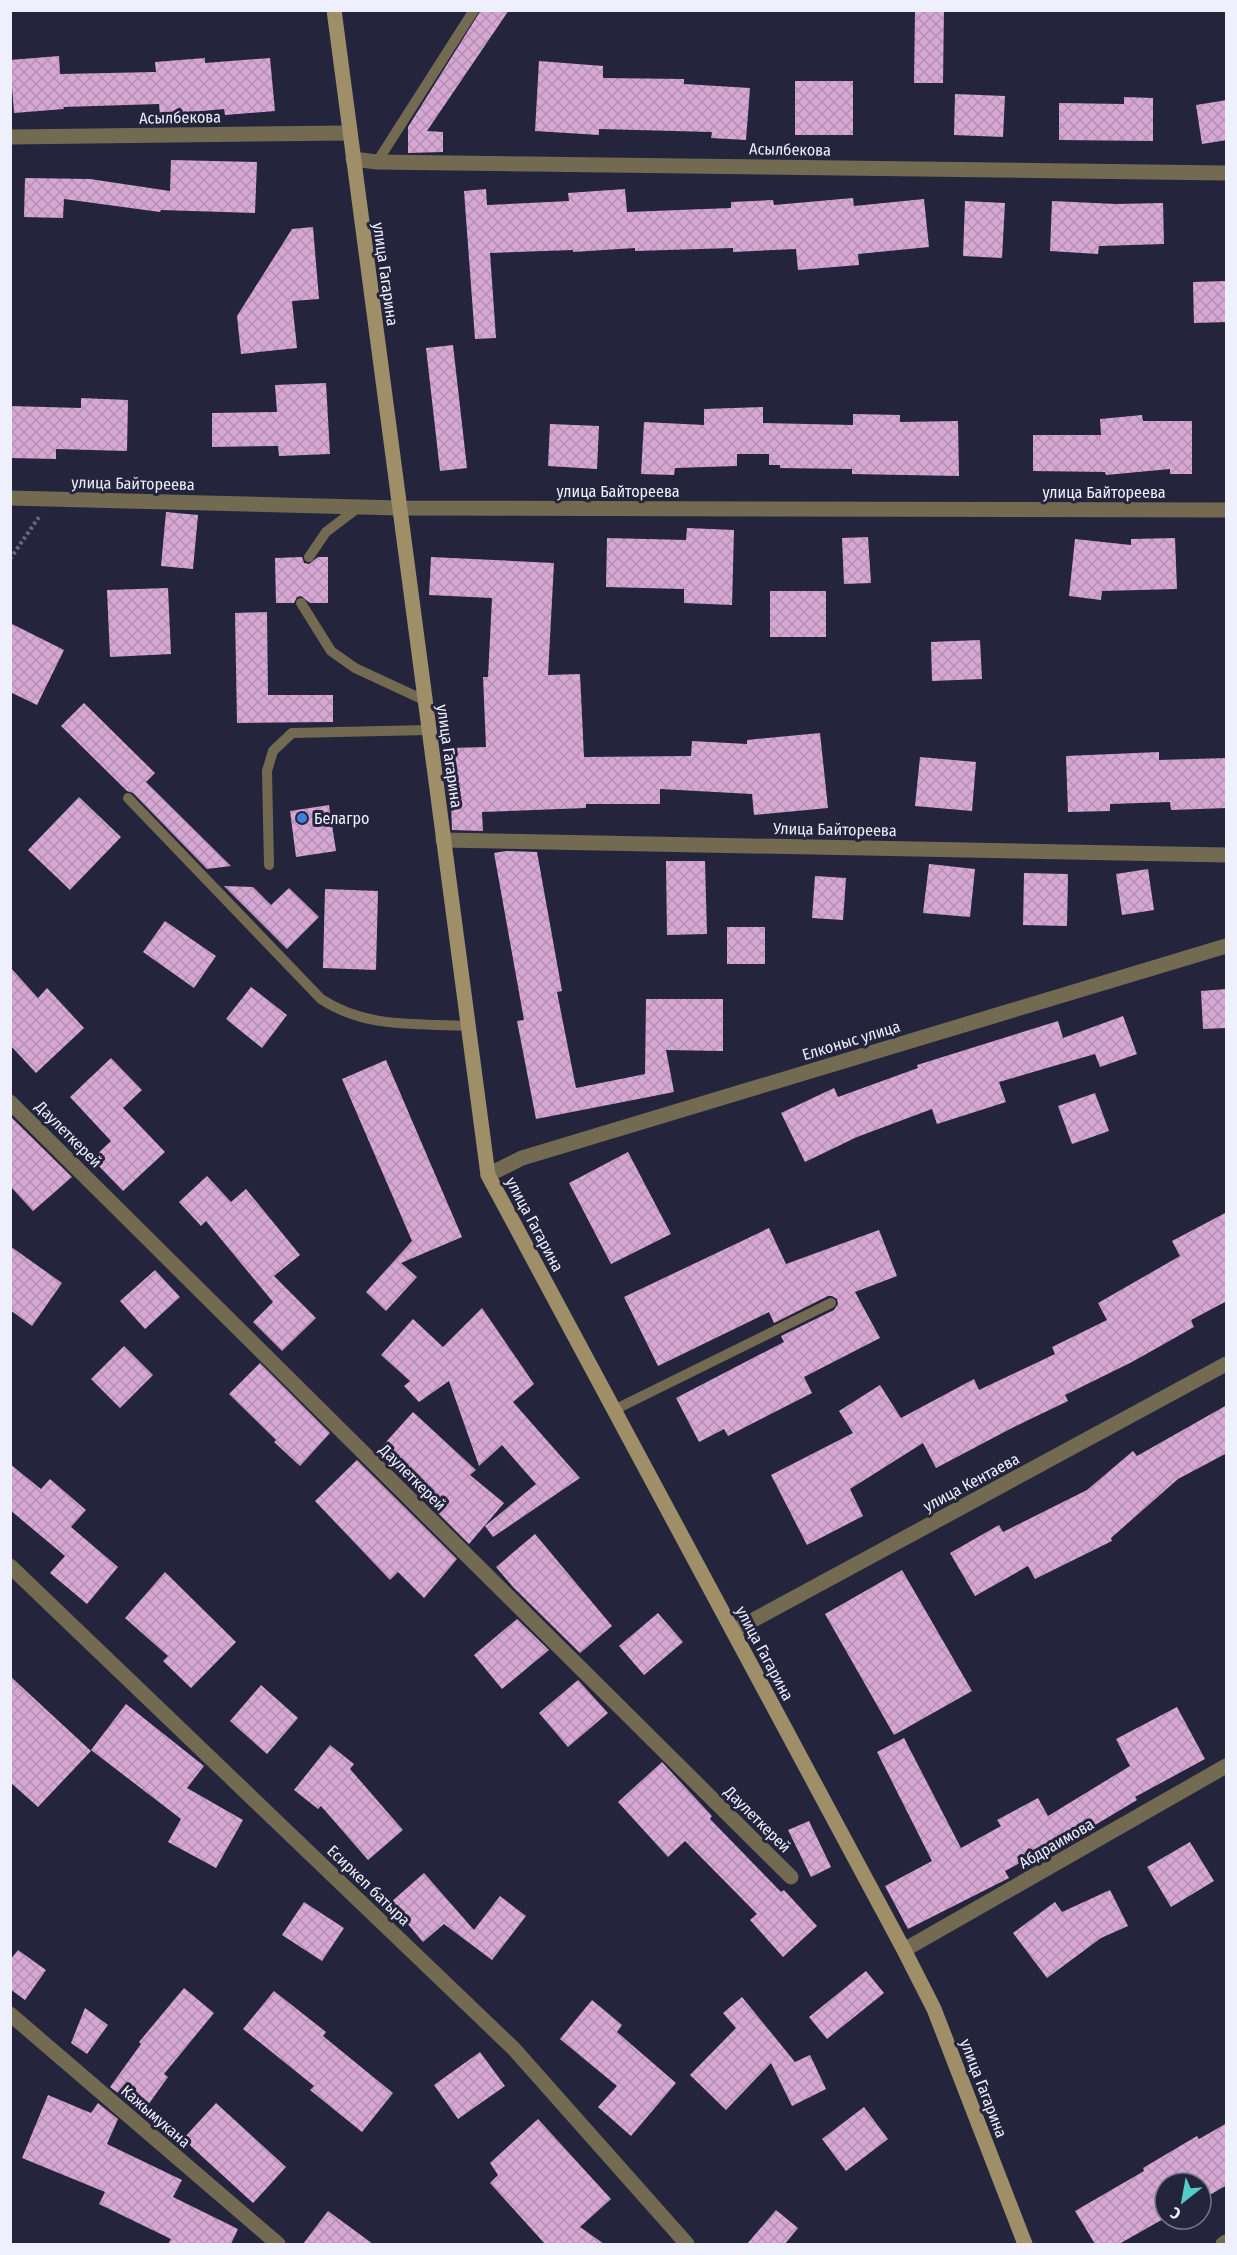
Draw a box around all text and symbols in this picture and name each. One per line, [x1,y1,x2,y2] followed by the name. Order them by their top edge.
[139,107,221,128] street label: Асылбекова
[749,139,831,160] street label: Асылбекова
[369,221,402,327] street label: улица Гагарина
[71,473,195,494] street label: улица Байтореева
[556,482,680,501] street label: улица Байтореева
[1042,483,1166,502] street label: улица Байтореева
[433,703,466,809] street label: улица Гагарина
[314,809,369,828] place label: Белагро
[295,811,309,825] marker: Белагро
[772,819,897,840] street label: Улица Байтореева
[800,1017,903,1064] street label: Елконыс улица
[31,1097,106,1171] street label: Даулеткерей
[502,1174,568,1275] street label: улица Гагарина
[375,1440,450,1514] street label: Даулеткерей
[920,1449,1023,1516] street label: улица Кентаева
[732,1603,798,1704] street label: улица Гагарина
[720,1782,795,1856] street label: Даулеткерей
[1015,1814,1097,1872] street label: Абдраимова
[323,1841,414,1930] street label: Есиркеп батыра
[956,2036,1011,2140] street label: улица Гагарина
[117,2081,194,2152] street label: Кажымукана
[1153,2171,1213,2231] north arrow
[1167,2203,1184,2224] text: С

